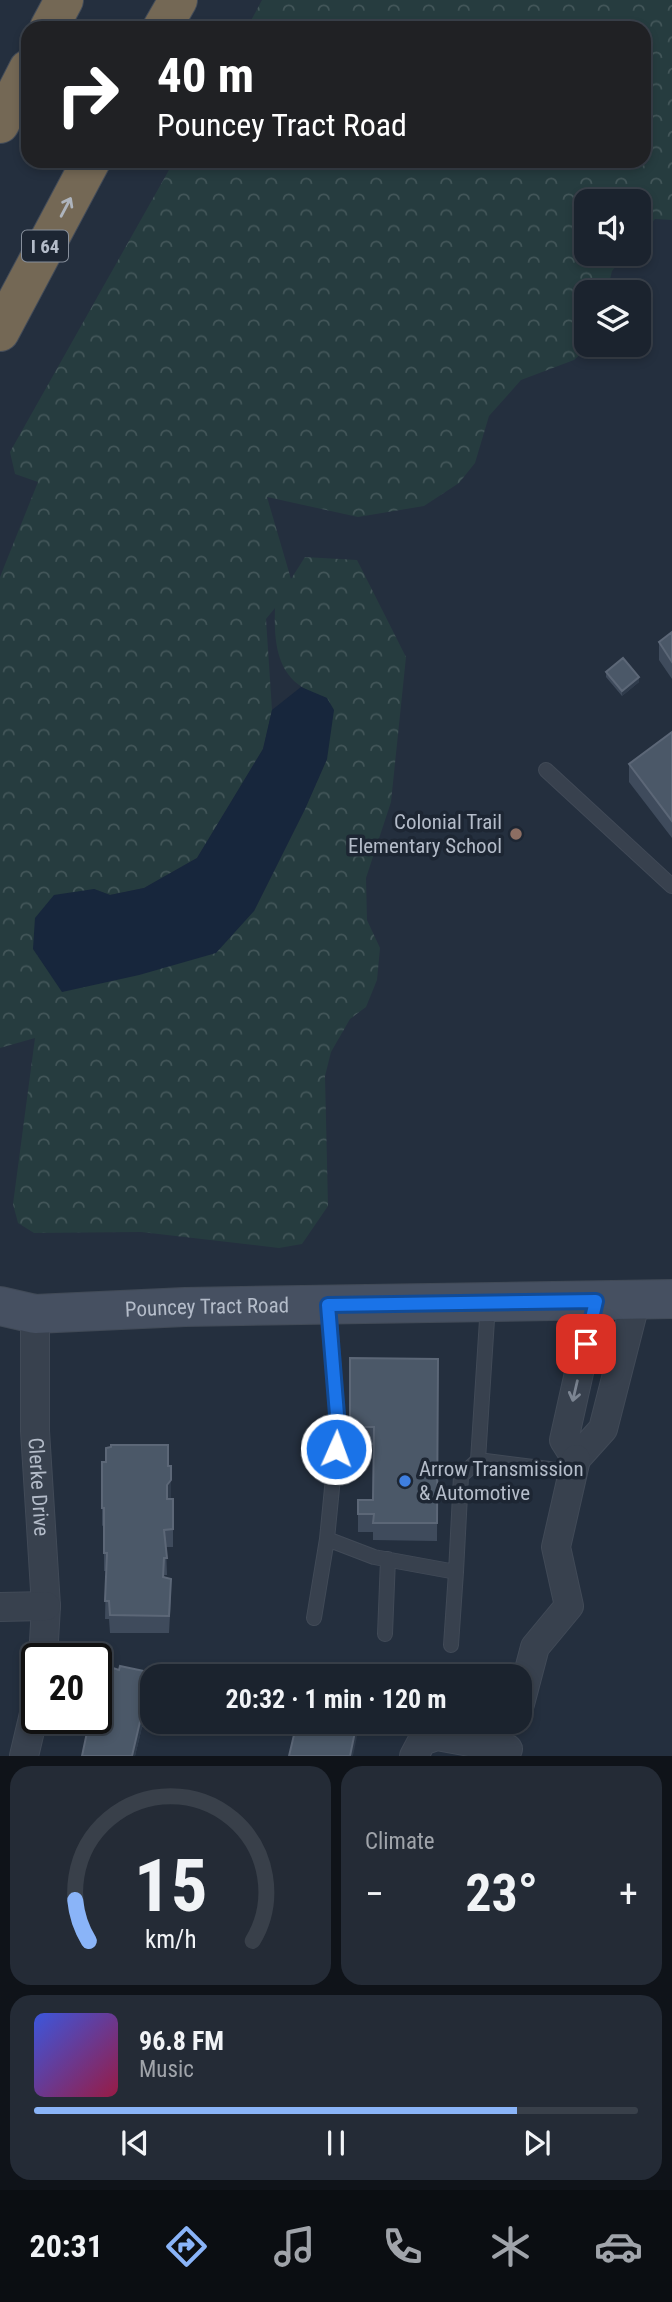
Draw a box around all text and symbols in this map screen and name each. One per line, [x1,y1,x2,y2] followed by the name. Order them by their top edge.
[157,47,254,104] text: 40 m
[42,49,133,140] icon: right
[157,106,407,144] text: Pouncey Tract Road
[574,189,651,357] map controls
[574,189,651,266] button: sound
[60,197,74,218] one-way arrow
[22,230,68,262] road number: I 64
[574,280,651,357] button: layers
[348,810,502,858] place label: Colonial Trail Elementary School
[508,826,524,842] marker: Colonial Trail Elementary School
[124,1293,289,1322] street label: Pouncey Tract Road
[556,1314,616,1374] pin
[567,1325,605,1363] icon: arrive
[568,1379,581,1402] one-way arrow
[299,1412,373,1486] position arrow
[23,1437,54,1537] street label: Clerke Drive
[419,1457,584,1505] place label: Arrow Transmission & Automotive
[397,1473,413,1489] marker: Arrow Transmission & Automotive
[21,1643,112,1734] speed limit sign: 20
[226,1684,446,1714] text: 20:32 · 1 min · 120 m
[365,1828,435,1855] text: Climate
[134,1844,207,1930] text: 15
[465,1863,538,1924] text: 23°
[365,1872,384,1916] text: −
[619,1872,638,1916] text: +
[145,1925,196,1954] text: km/h
[139,2026,224,2056] text: 96.8 FM
[139,2056,194,2083] text: Music
[116,2124,154,2162] icon: previous
[317,2124,355,2162] icon: pause
[518,2124,556,2162] icon: next
[162,2222,211,2271] icon: directions
[270,2222,319,2271] icon: music
[378,2222,427,2271] icon: phone
[486,2222,535,2271] icon: climate
[594,2222,643,2271] icon: car
[29,2227,103,2265] text: 20:31

